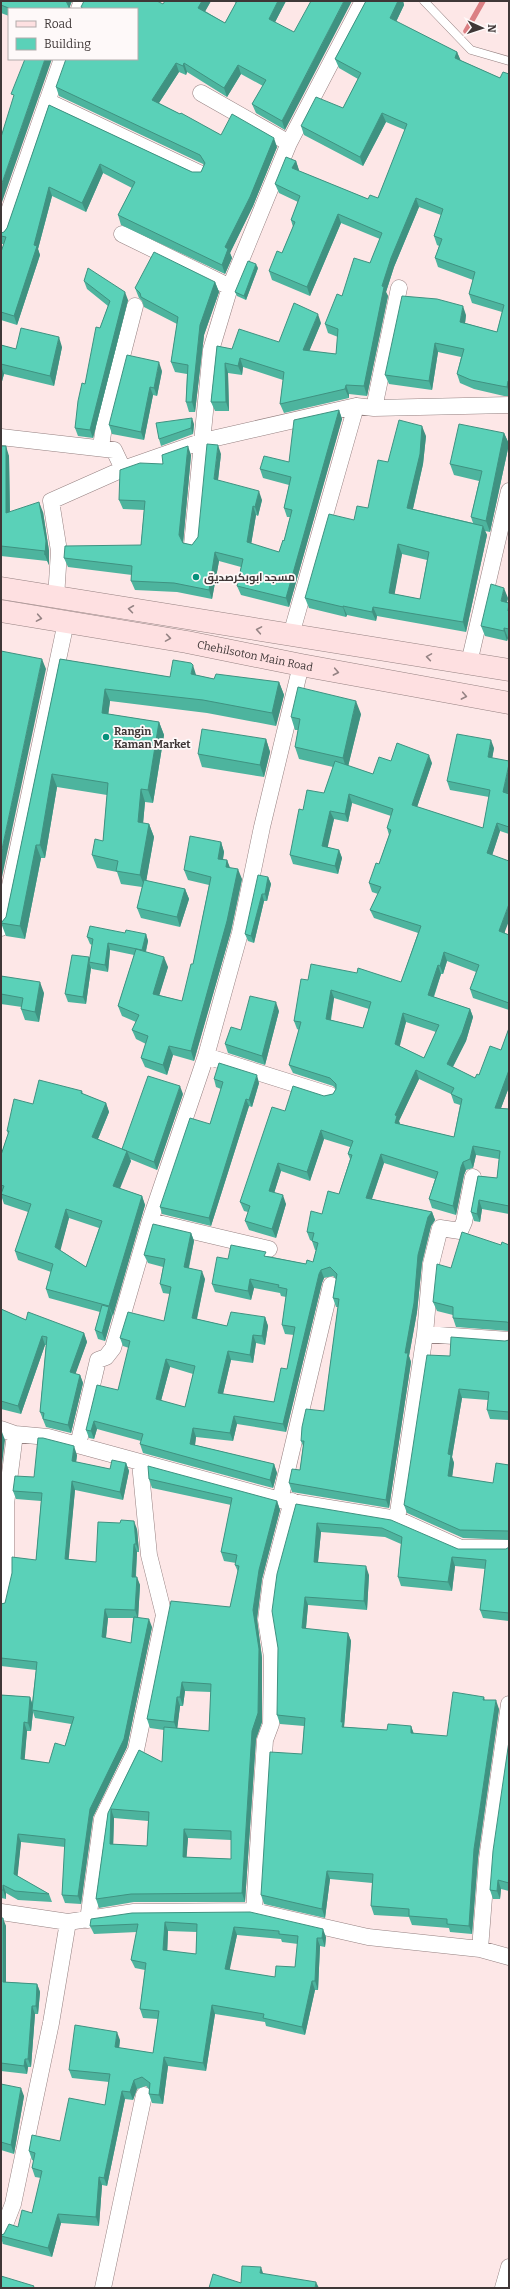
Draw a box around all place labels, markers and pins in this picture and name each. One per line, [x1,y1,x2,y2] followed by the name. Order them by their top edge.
[204,571,295,585] place label: مسجد ابوبکرصدیق
[191,572,201,582] marker: مسجد ابوبکرصدیق
[114,725,191,751] place label: Rangin Kaman Market
[101,732,111,742] marker: Rangin Kaman Market

